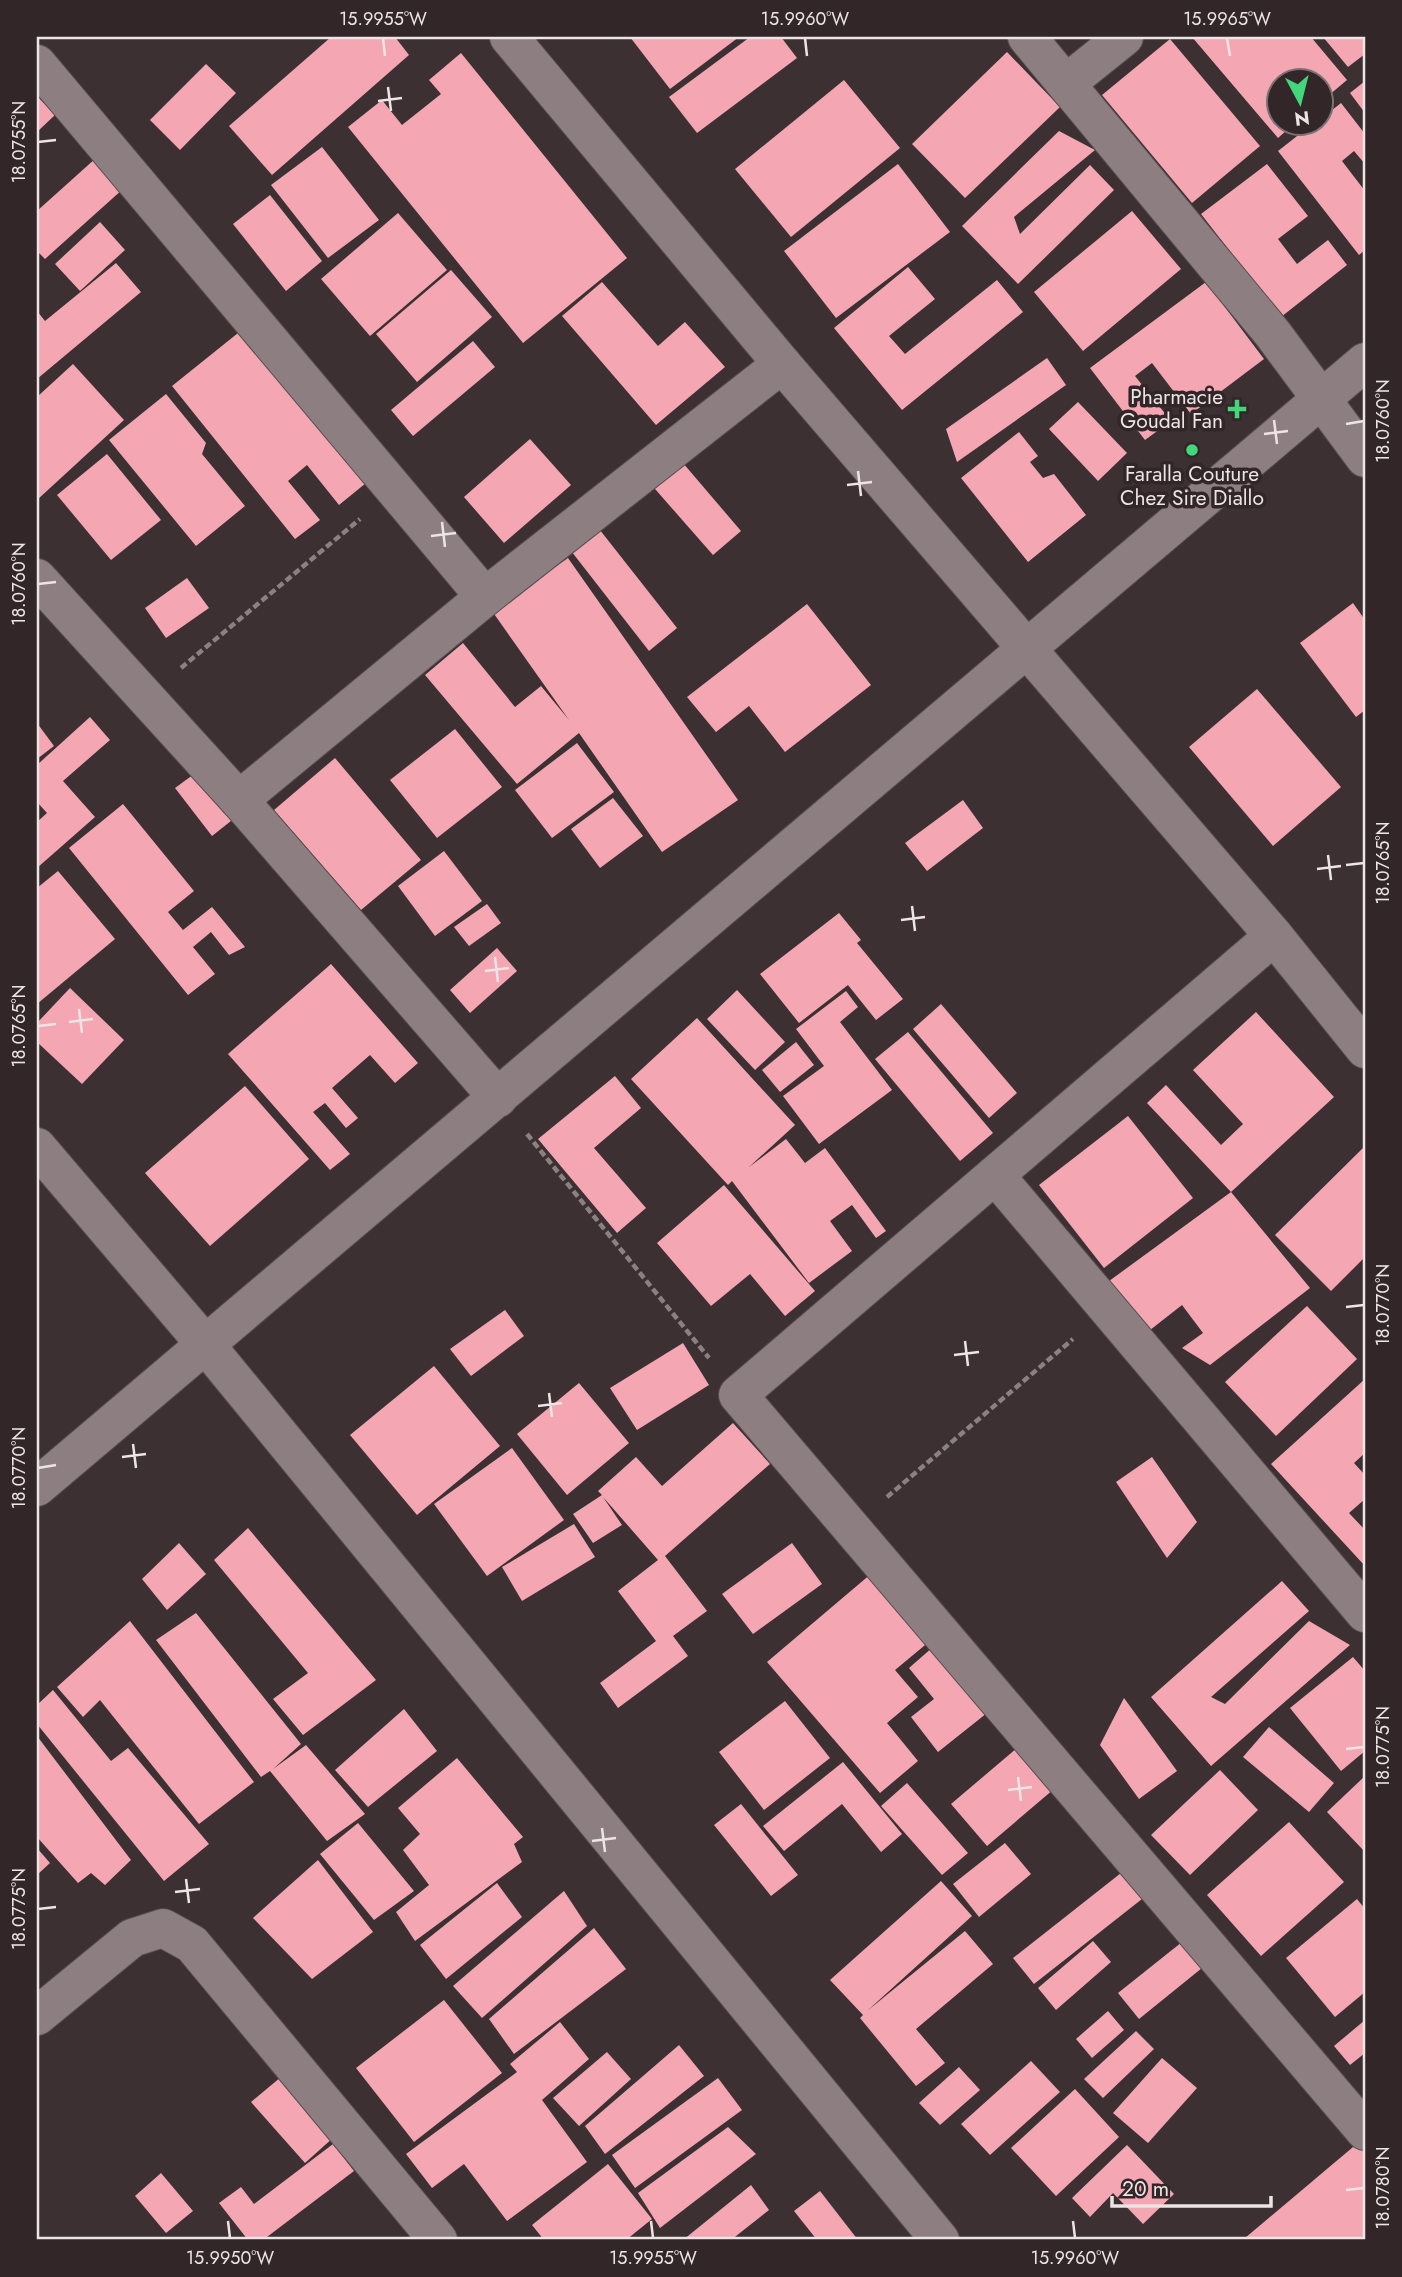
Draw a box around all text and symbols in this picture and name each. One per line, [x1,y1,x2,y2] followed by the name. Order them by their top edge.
[339,6,427,32] text: 15.9955°W
[761,6,849,32] text: 15.9960°W
[1183,6,1271,32] text: 15.9965°W
[1266,66,1336,136] north arrow
[6,101,32,183] text: 18.0755°N
[1293,104,1311,133] text: N
[1370,379,1396,463] text: 18.0760°N
[1120,382,1223,436] place label: Pharmacie Goudal Fan
[1229,401,1245,417] marker: Pharmacie Goudal Fan
[1184,442,1200,458] marker: Faralla Couture Chez Sire Diallo
[1120,459,1264,513] place label: Faralla Couture Chez Sire Diallo
[6,542,32,626] text: 18.0760°N
[1370,822,1396,904] text: 18.0765°N
[6,985,32,1067] text: 18.0765°N
[1370,1264,1396,1346] text: 18.0770°N
[6,1427,32,1509] text: 18.0770°N
[1370,1706,1396,1788] text: 18.0775°N
[6,1868,32,1950] text: 18.0775°N
[1370,2147,1396,2229] text: 18.0780°N
[1112,2165,1271,2209] scale bar
[1122,2174,1169,2204] text: 20 m
[186,2245,274,2271] text: 15.9950°W
[609,2245,697,2271] text: 15.9955°W
[1031,2245,1119,2271] text: 15.9960°W

